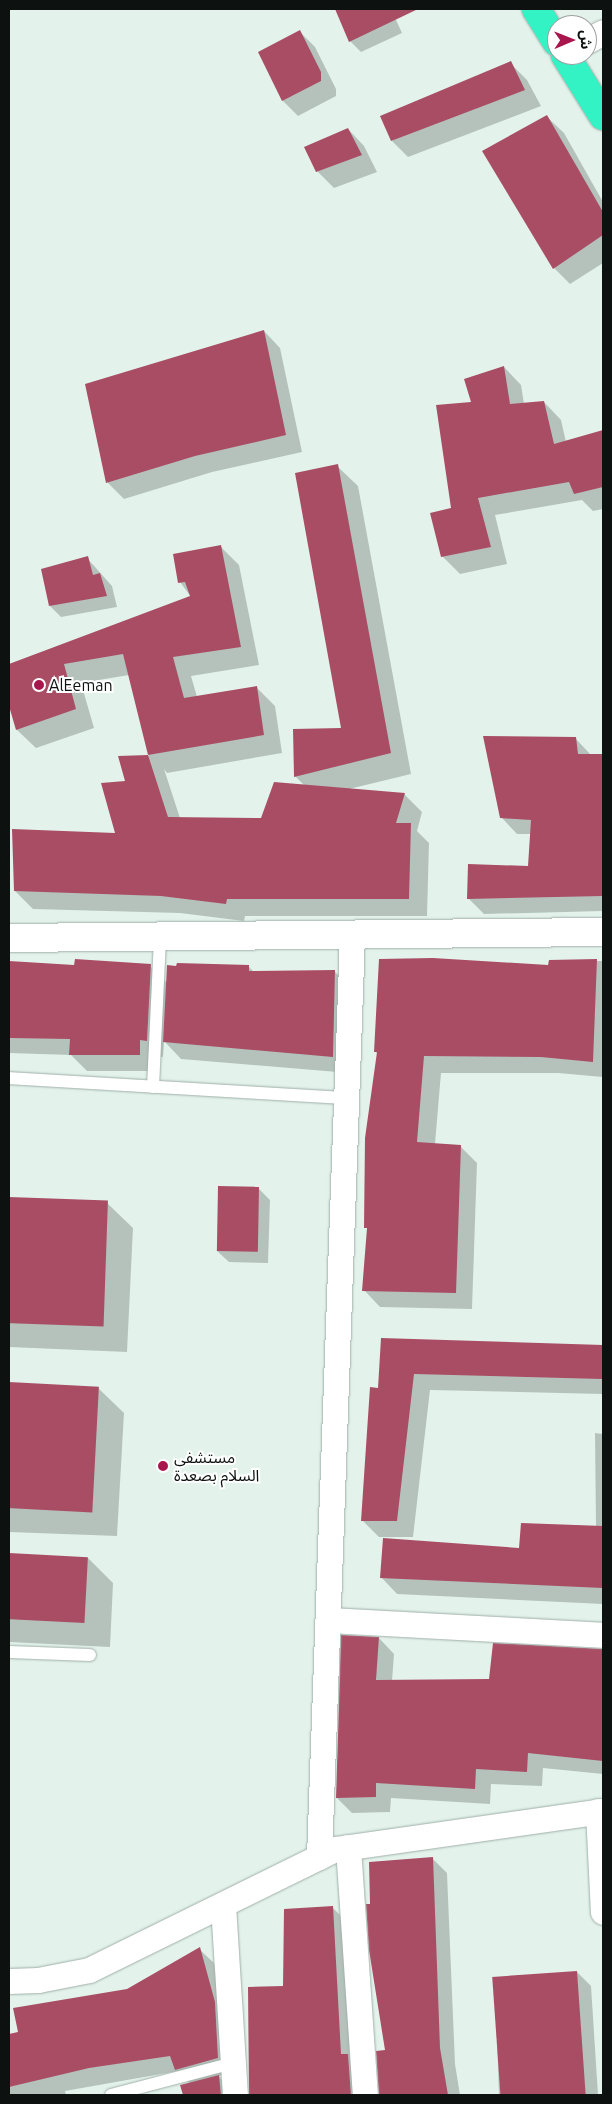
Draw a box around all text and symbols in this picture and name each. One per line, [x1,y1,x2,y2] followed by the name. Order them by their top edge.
[547,15,597,65] north arrow
[578,30,594,49] text: ش
[49,675,113,695] place label: AlEeman
[33,679,45,691] marker: AlEeman
[174,1447,259,1485] place label: مستشفى السلام بصعدة
[156,1459,170,1473] marker: مستشفى السلام بصعدة

